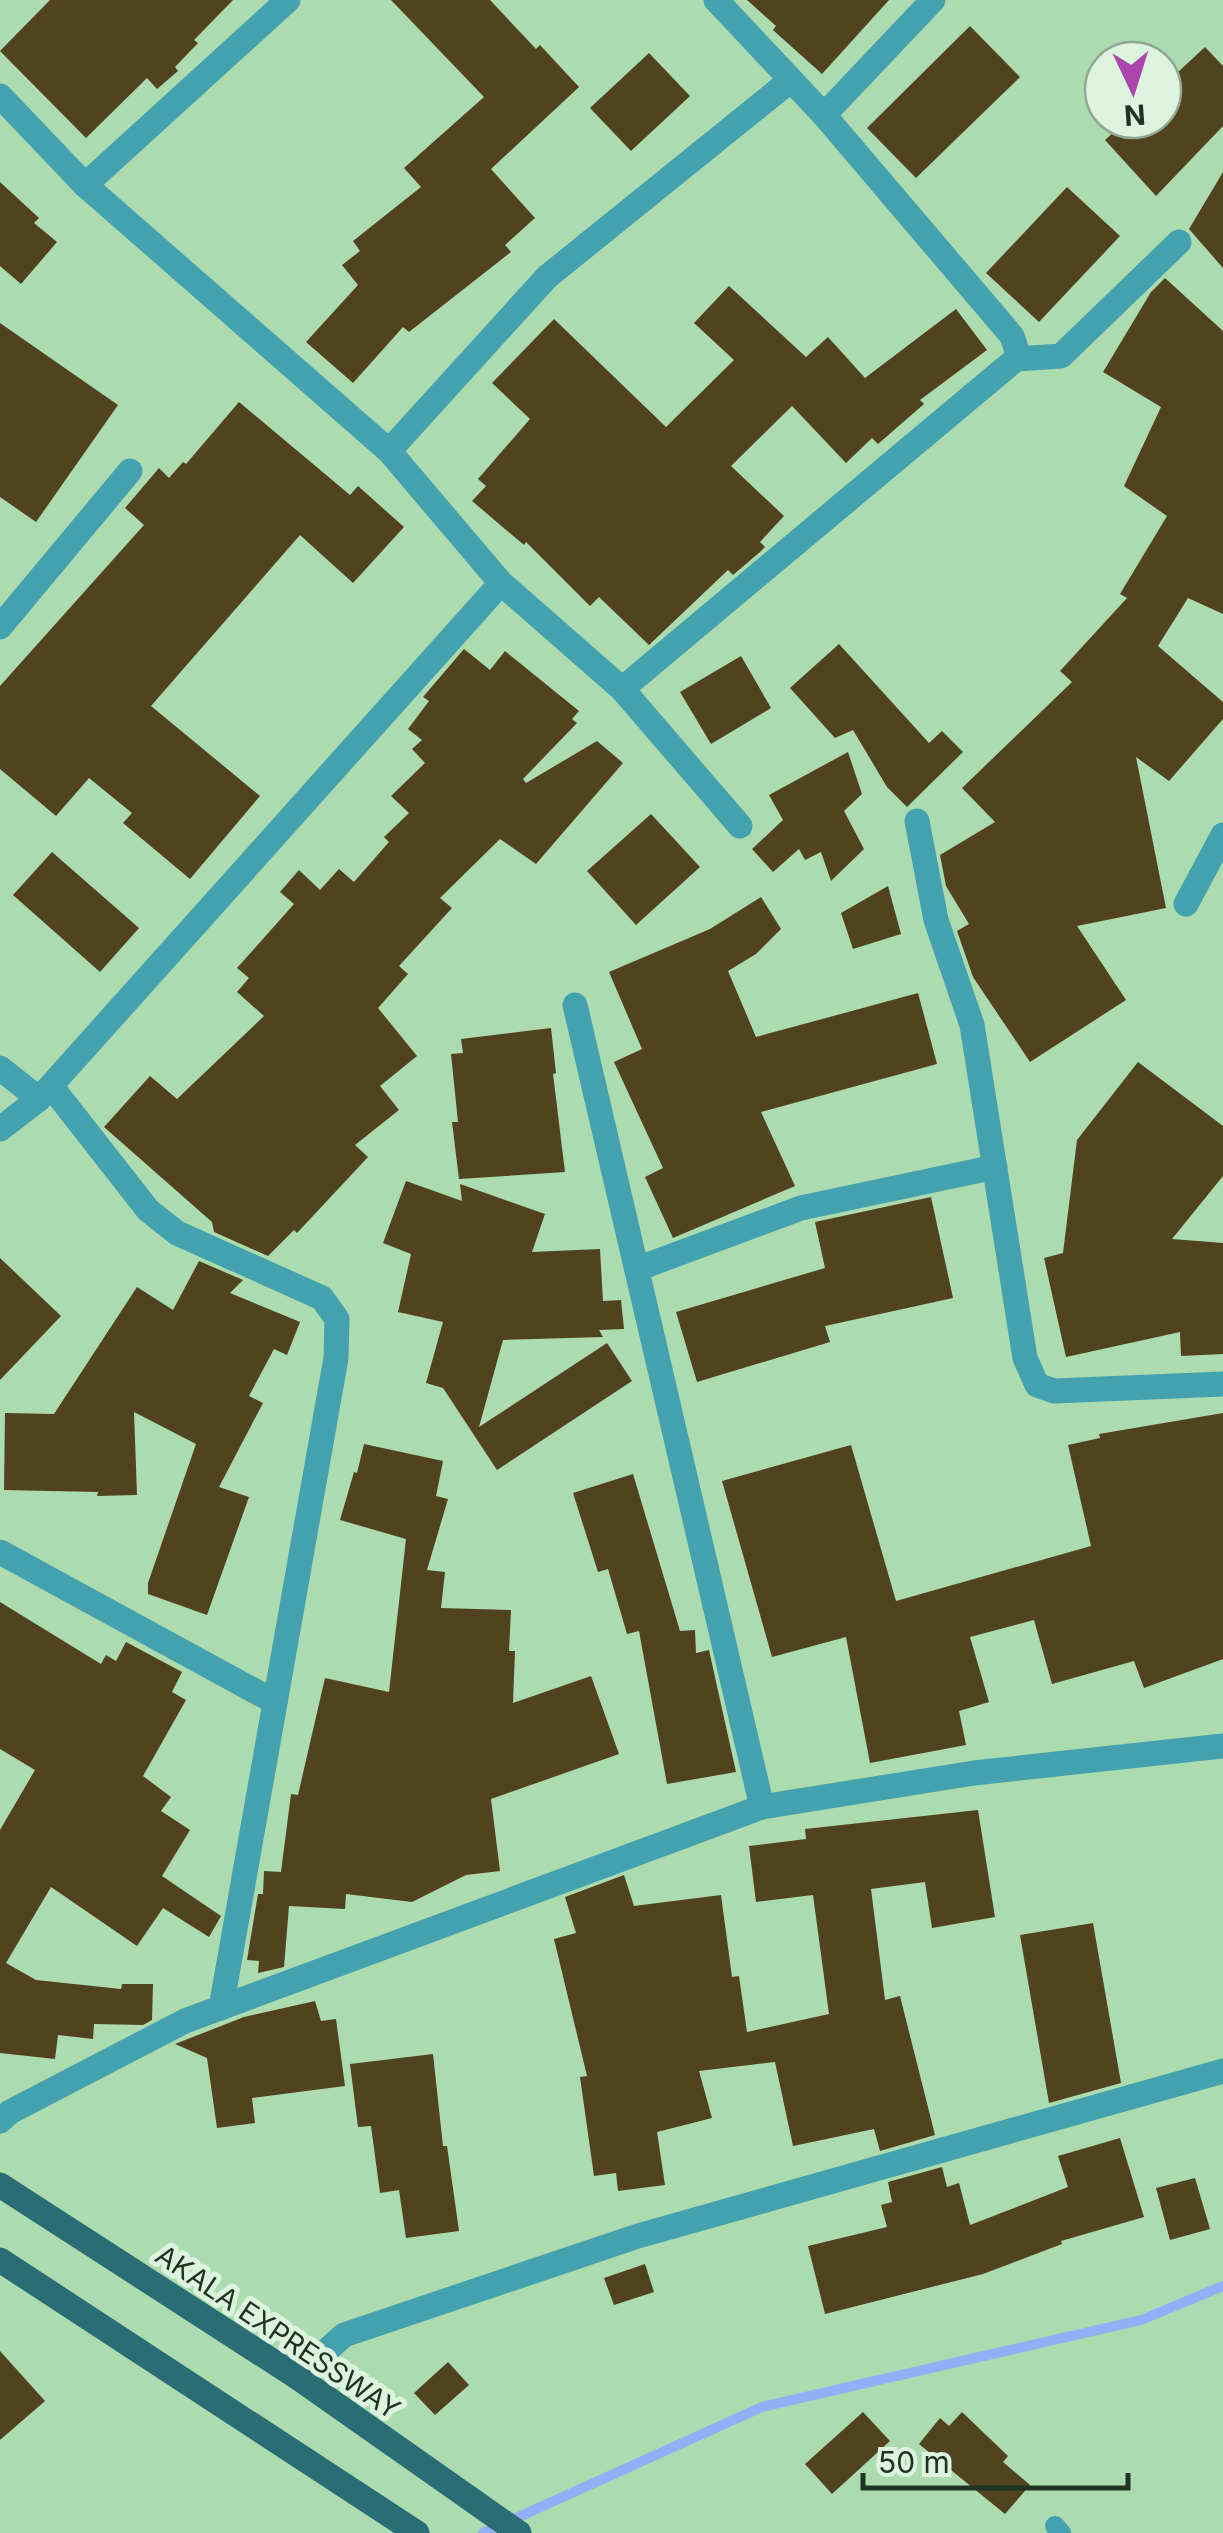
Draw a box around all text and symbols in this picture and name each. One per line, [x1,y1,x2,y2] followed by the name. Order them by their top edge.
[1083,40,1183,140] north arrow
[1123,97,1147,133] text: N
[149,2238,407,2426] street label: AKALA EXPRESSWAY
[863,2428,1128,2490] scale bar
[878,2444,950,2480] text: 50 m

